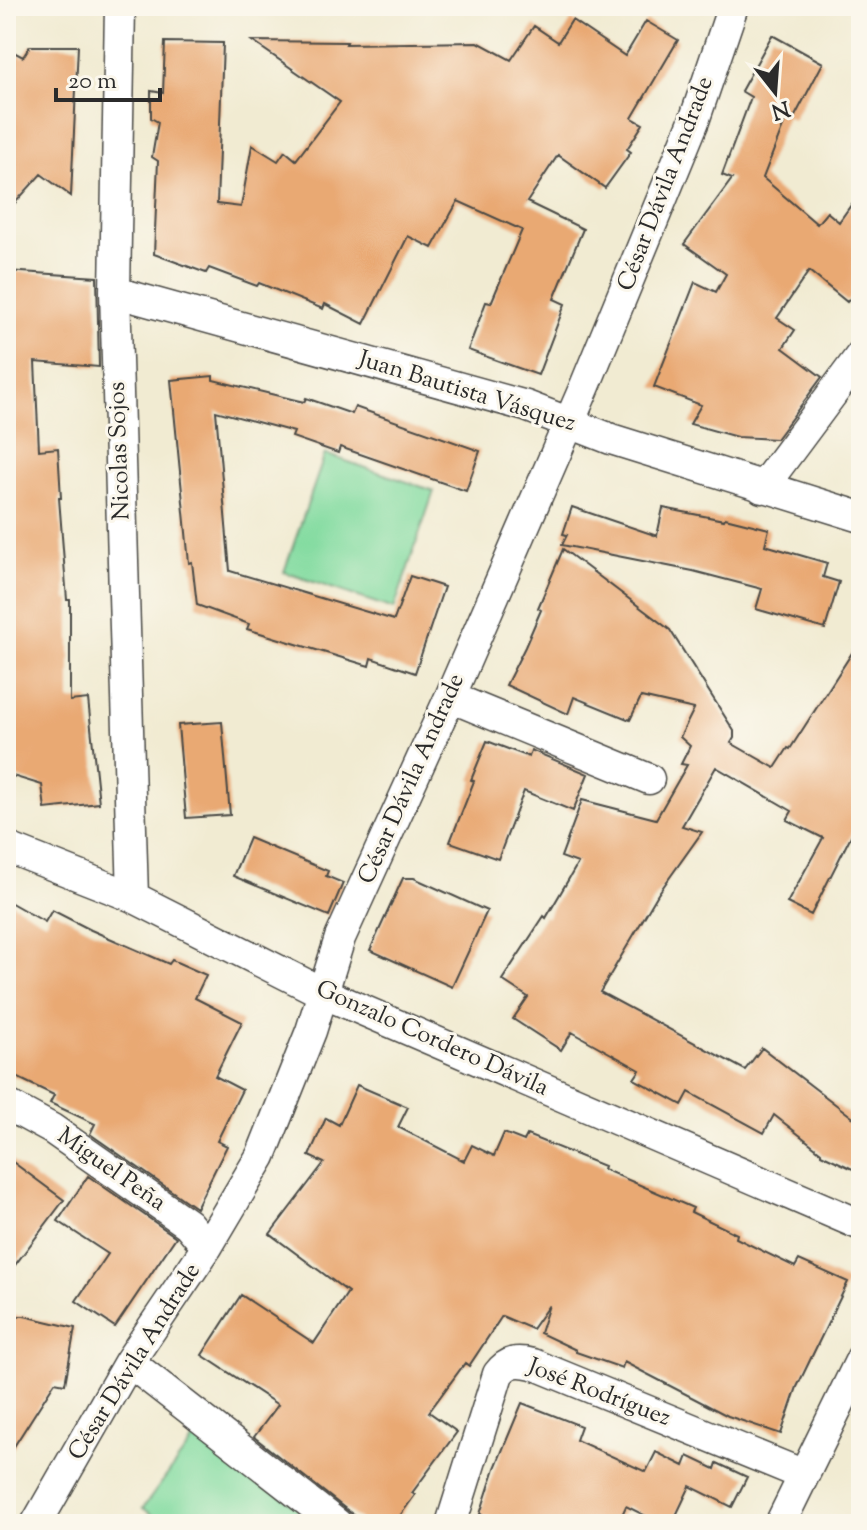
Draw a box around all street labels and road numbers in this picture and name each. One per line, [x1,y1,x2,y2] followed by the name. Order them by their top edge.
[609,72,723,296] street label: César Dávila Andrade
[352,342,580,441] street label: Juan Bautista Vásquez
[101,381,139,521] street label: Nicolas Sojos
[350,668,474,890] street label: César Dávila Andrade
[310,972,554,1106] street label: Gonzalo Cordero Dávila
[50,1120,172,1220] street label: Miguel Peña
[60,1257,210,1467] street label: César Dávila Andrade
[521,1349,675,1436] street label: José Rodríguez

